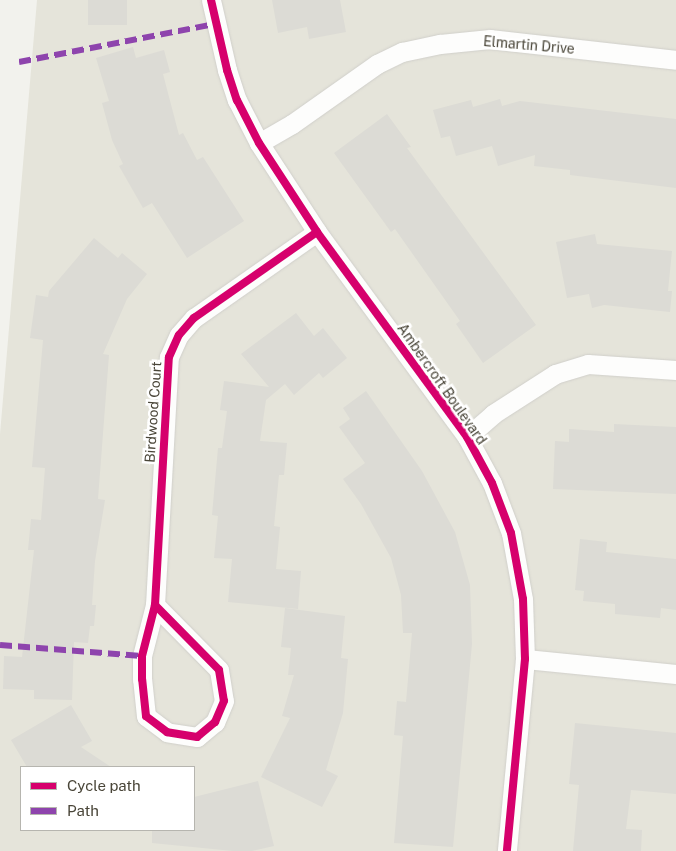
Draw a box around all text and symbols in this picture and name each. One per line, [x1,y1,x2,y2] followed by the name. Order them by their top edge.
[483,33,575,57] street label: Elmartin Drive
[394,320,490,448] street label: Ambercroft Boulevard
[141,361,165,463] street label: Birdwood Court
[20,766,195,831] legend
[67,777,141,794] text: Cycle path
[67,802,99,819] text: Path

